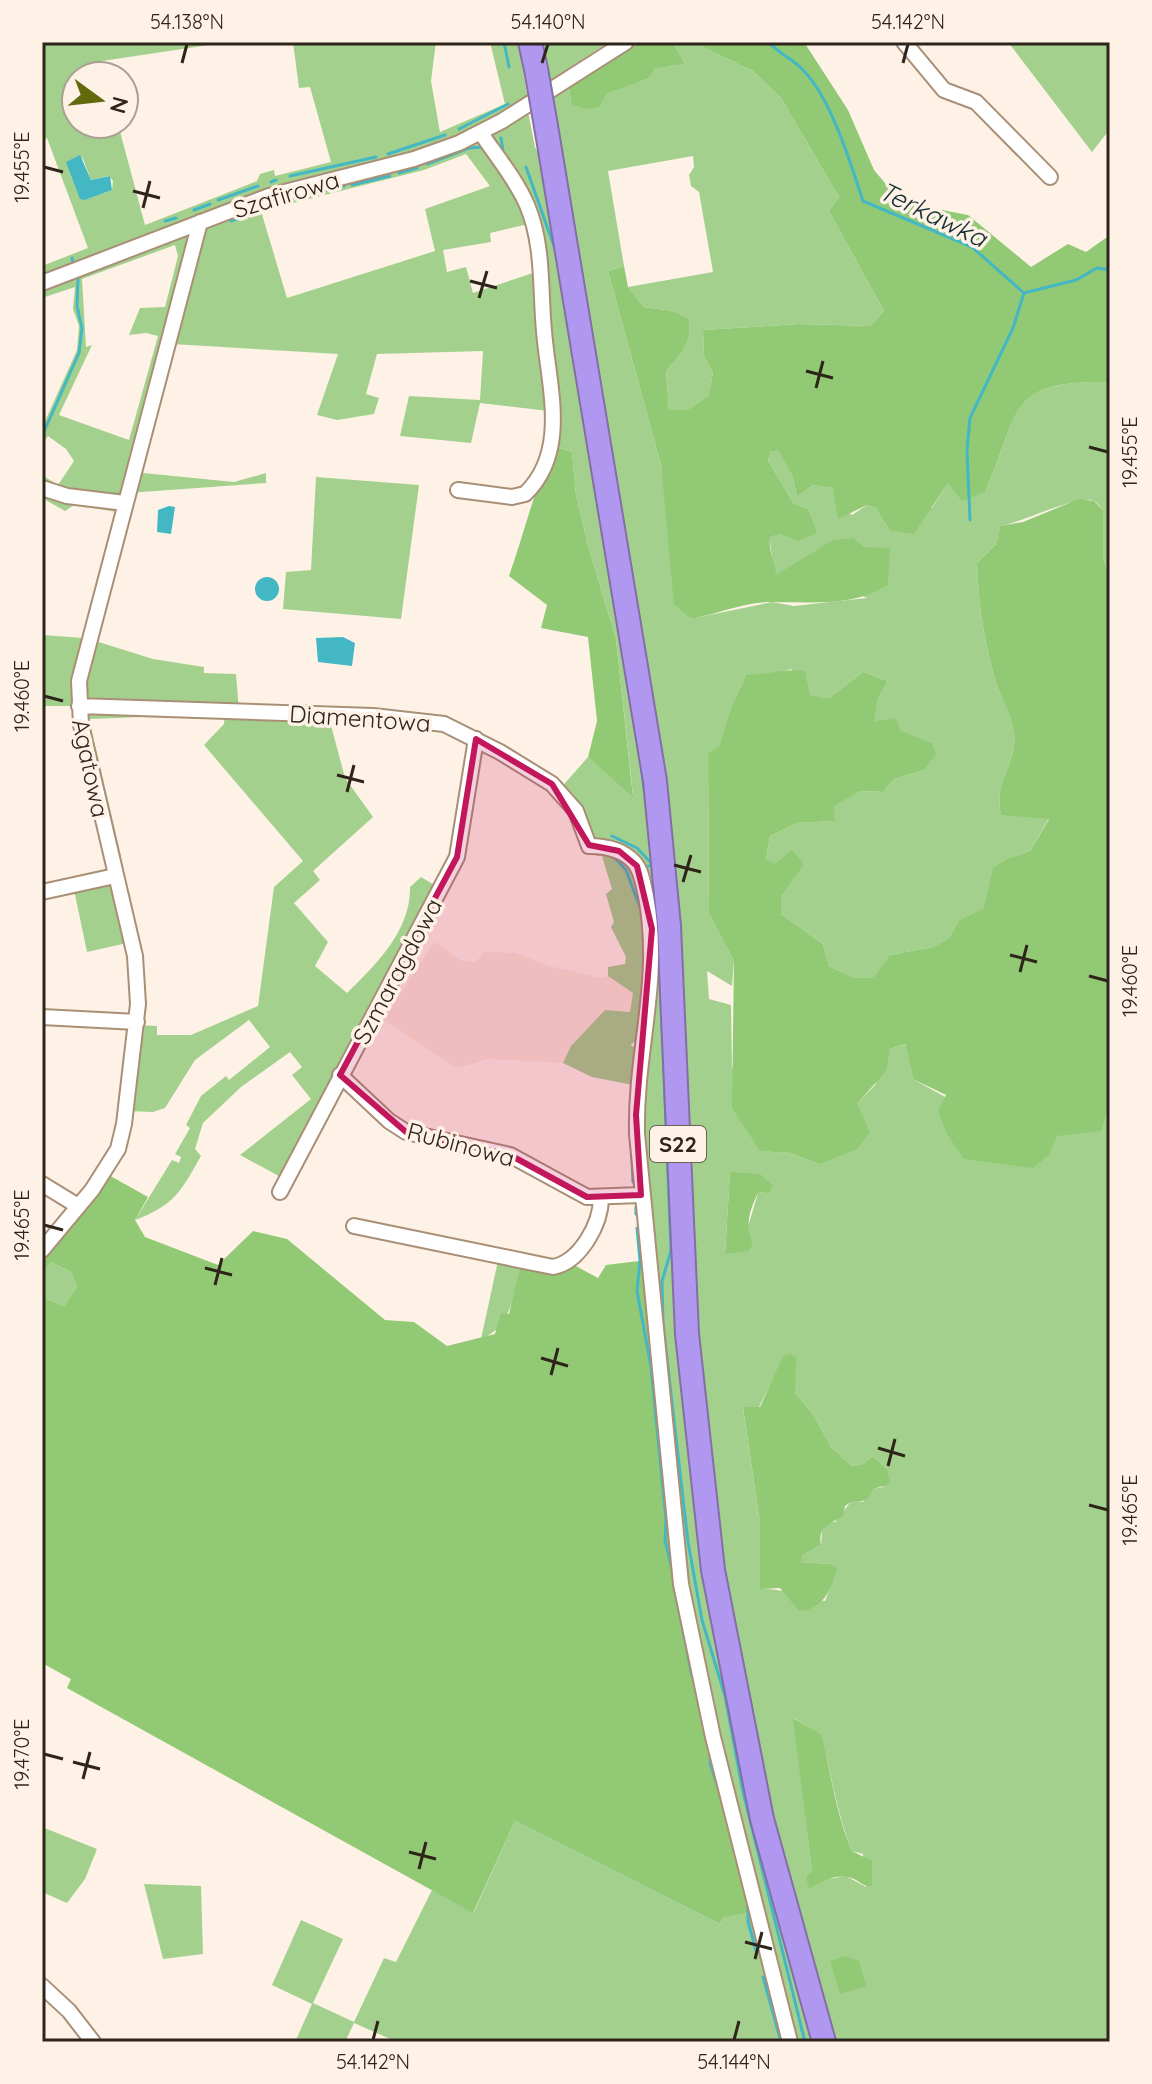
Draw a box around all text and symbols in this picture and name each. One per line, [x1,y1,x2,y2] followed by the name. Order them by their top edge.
[150,9,224,34] text: 54.138°N
[511,9,585,34] text: 54.140°N
[871,9,945,34] text: 54.142°N
[60,60,140,140] north arrow
[104,94,135,117] text: N
[9,131,34,203] text: 19.455°E
[229,164,343,224] street label: Szafirowa
[874,174,993,255] water label: Terkawka
[1117,416,1142,488] text: 19.455°E
[9,660,34,732] text: 19.460°E
[288,698,432,738] street label: Diamentowa
[66,716,116,820] street label: Agatowa
[346,893,448,1049] street label: Szmaragdowa
[1117,945,1142,1017] text: 19.460°E
[404,1115,518,1173] street label: Rubinowa
[650,1126,706,1162] road number: S22
[9,1190,34,1260] text: 19.465°E
[1117,1475,1142,1545] text: 19.465°E
[9,1719,34,1789] text: 19.470°E
[336,2049,410,2074] text: 54.142°N
[697,2049,771,2074] text: 54.144°N

